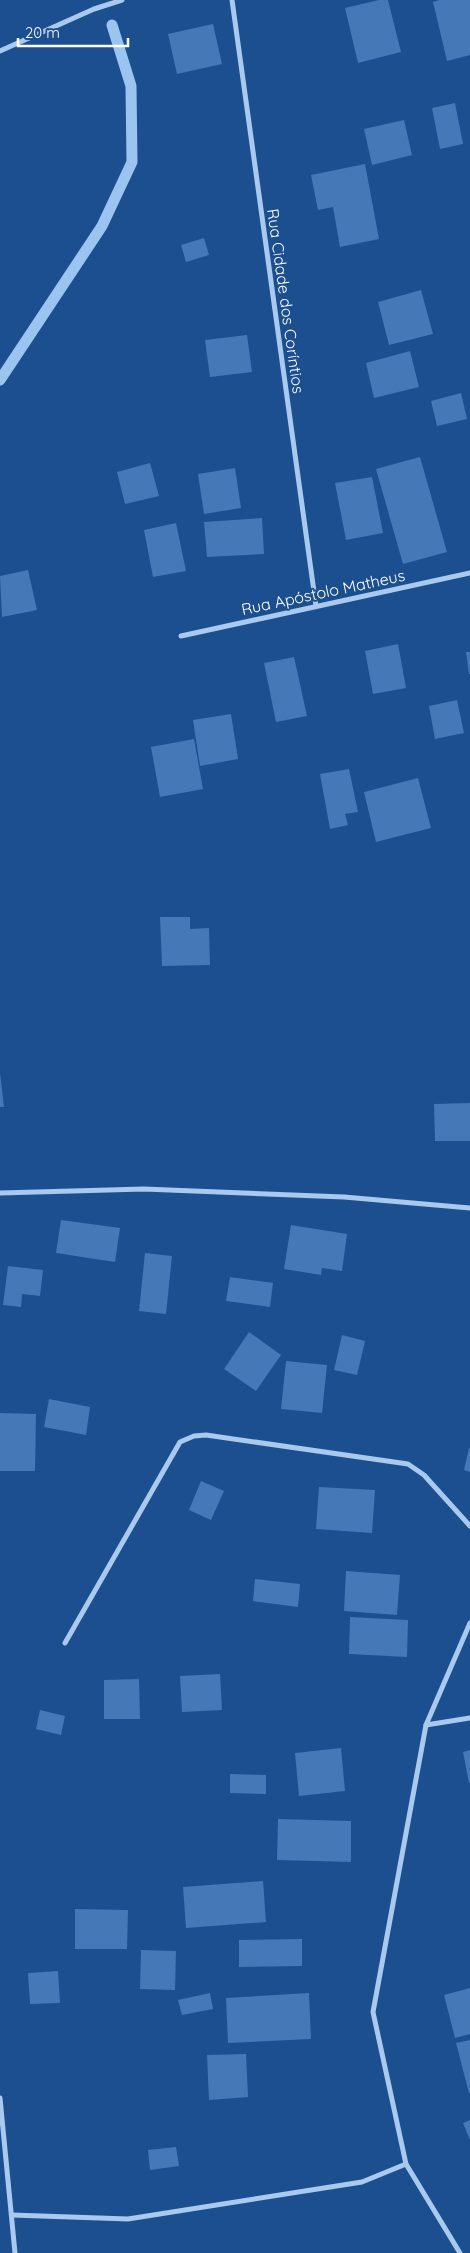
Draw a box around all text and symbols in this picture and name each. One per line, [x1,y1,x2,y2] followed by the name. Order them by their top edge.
[18,15,128,47] scale bar
[25,23,60,42] text: 20 m
[263,207,309,395] street label: Rua Cidade dos Coríntios
[239,565,407,619] street label: Rua Apóstolo Matheus

